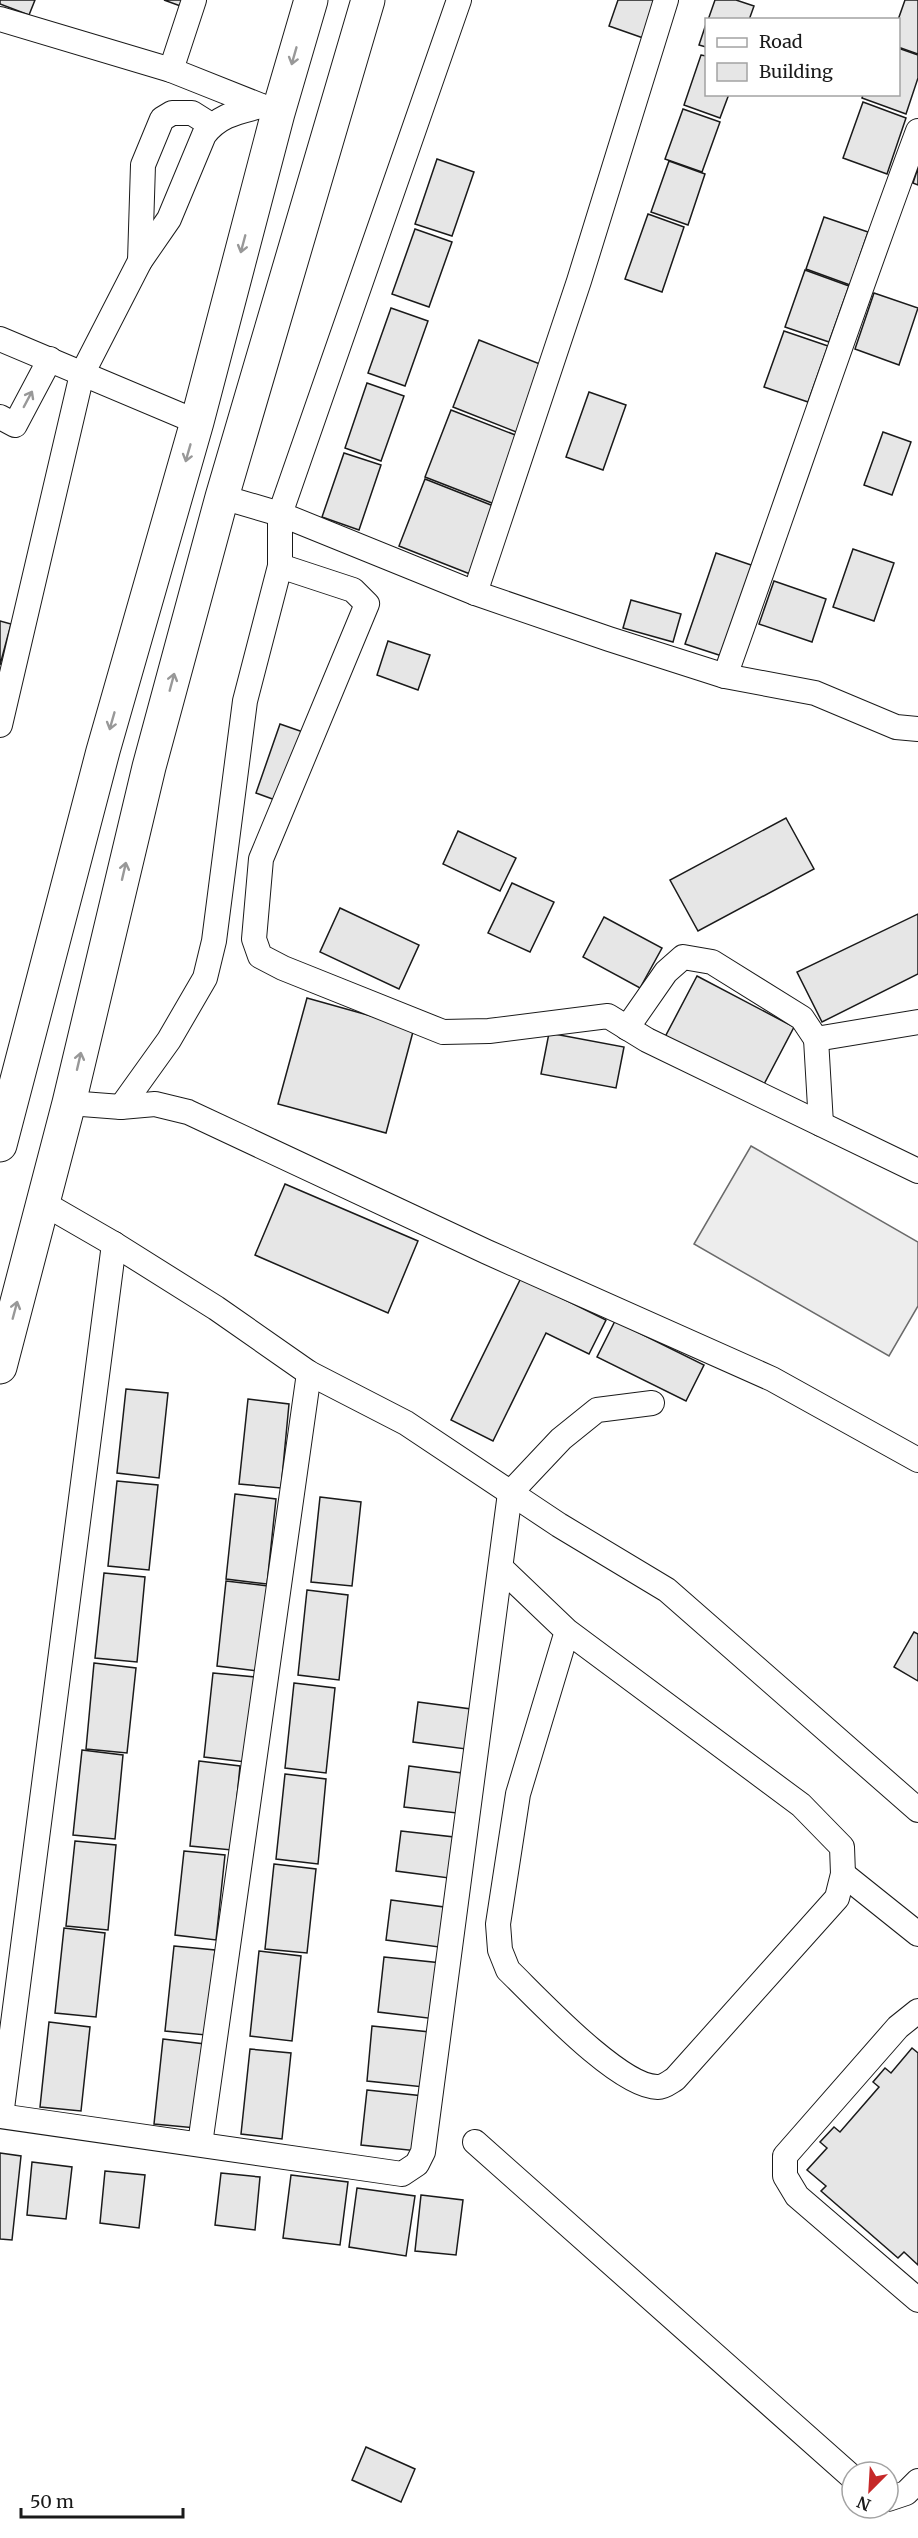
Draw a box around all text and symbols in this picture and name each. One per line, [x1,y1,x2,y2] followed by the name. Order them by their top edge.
[705,18,900,96] legend
[759,30,803,53] text: Road
[288,46,300,65] one-way arrow
[759,60,833,83] text: Building
[237,234,249,253] one-way arrow
[23,391,34,409] one-way arrow
[182,443,193,462] one-way arrow
[167,673,178,692] one-way arrow
[106,712,117,731] one-way arrow
[119,862,131,881] one-way arrow
[74,1051,86,1070] one-way arrow
[10,1301,21,1320] one-way arrow
[840,2460,900,2520] north arrow
[21,2481,183,2519] scale bar
[30,2490,74,2513] text: 50 m
[854,2492,874,2515] text: N

